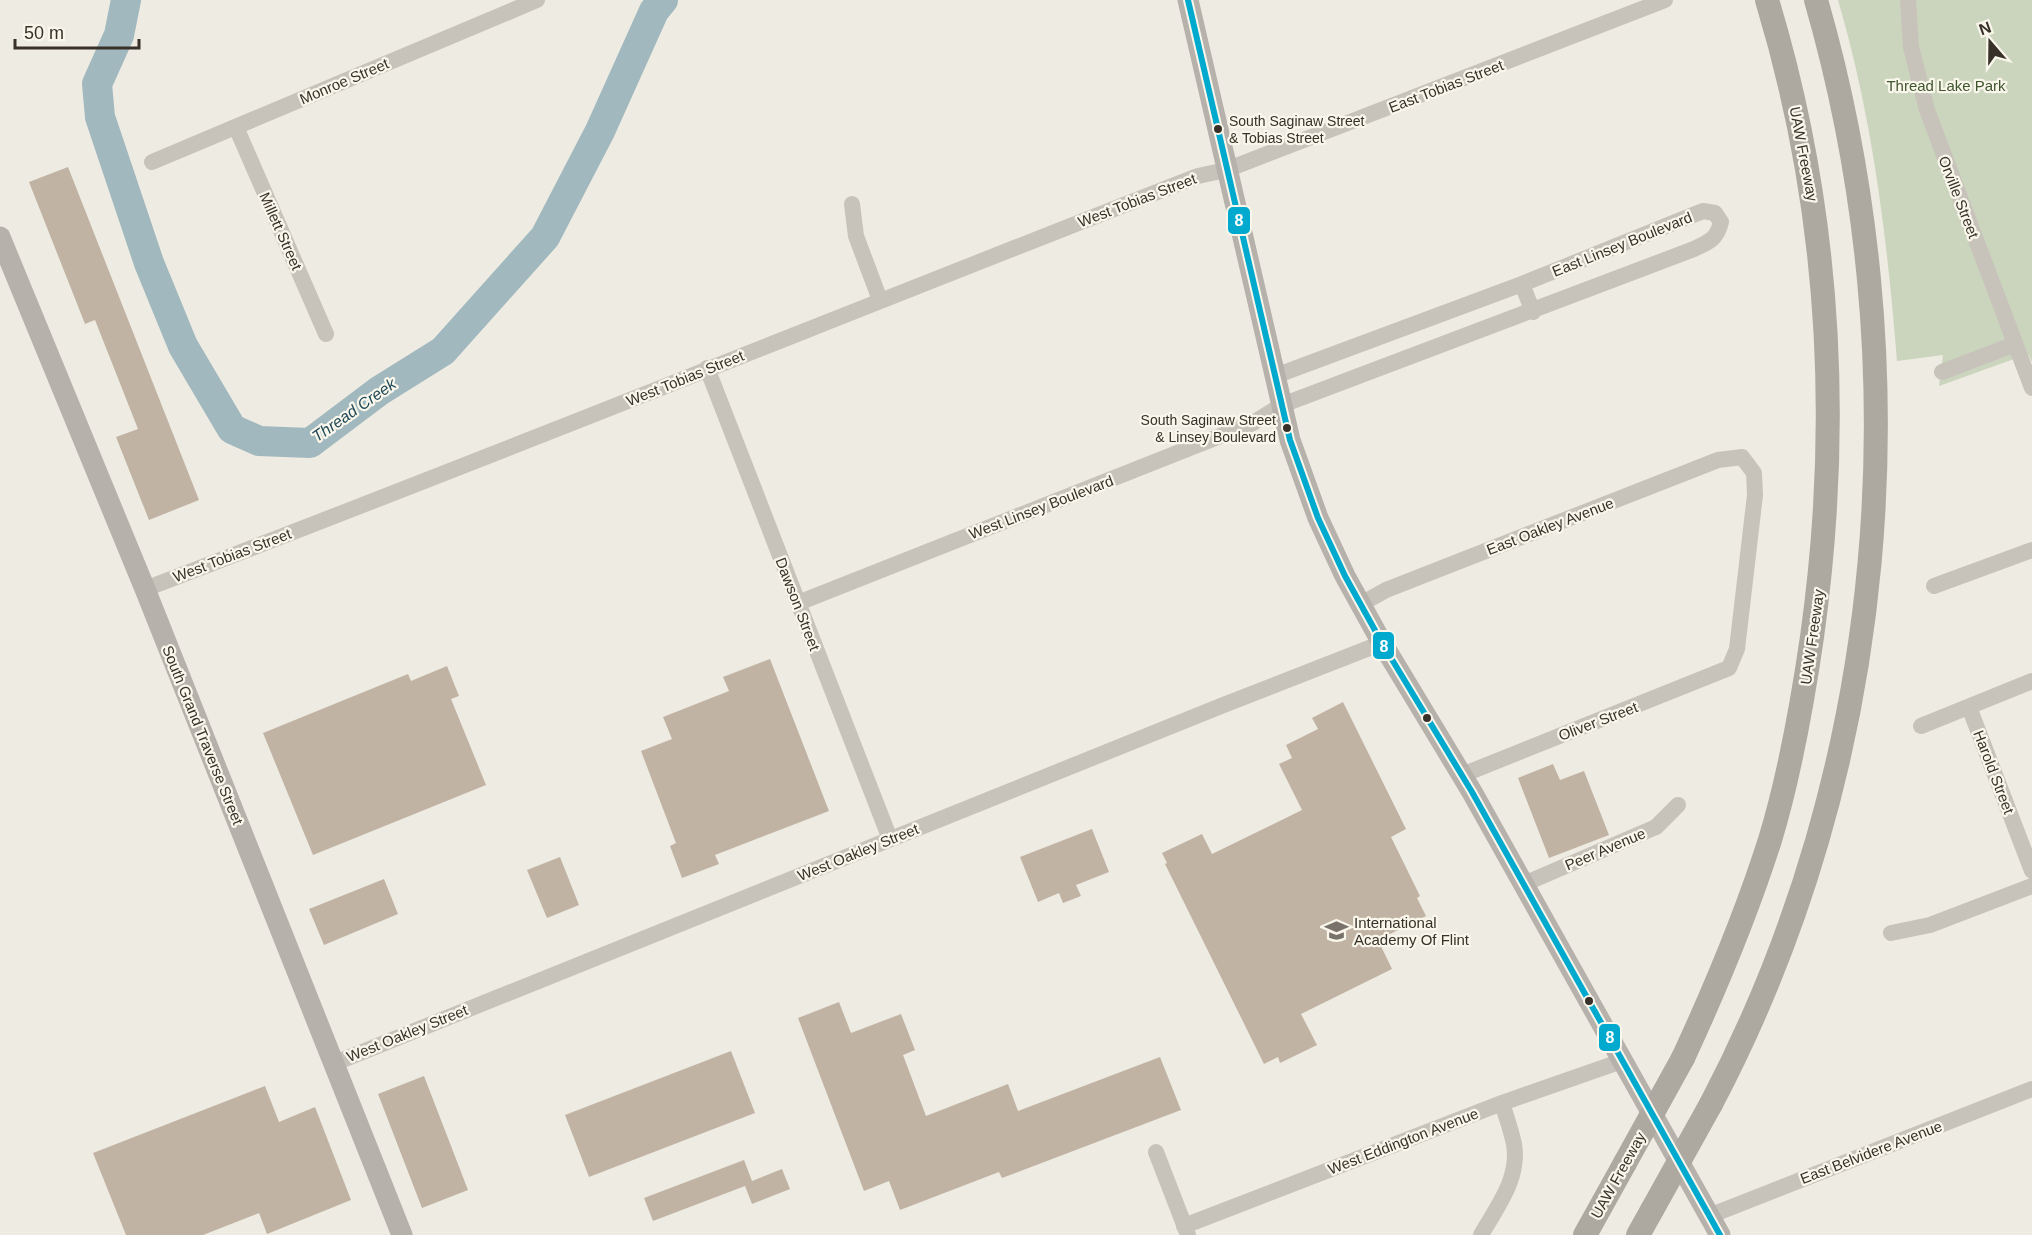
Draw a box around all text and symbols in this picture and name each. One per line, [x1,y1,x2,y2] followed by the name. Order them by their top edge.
[15,12,140,50] scale bar
[1960,12,2020,72] north arrow
[1977,18,1993,38] text: N
[24,23,64,43] text: 50 m
[297,54,392,107] street label: Monroe Street
[1386,56,1507,116] street label: East Tobias Street
[1886,77,2006,94] park label: Thread Lake Park
[1786,105,1822,203] street label: UAW Freeway
[1229,113,1365,146] place label: South Saginaw Street & Tobias Street
[1212,123,1224,135] marker: South Saginaw Street & Tobias Street
[1936,153,1983,241] street label: Orville Street
[1075,169,1199,230] street label: West Tobias Street
[256,189,306,273] street label: Millett Street
[1227,206,1251,235] line badge: 8
[1550,208,1694,280] street label: East Linsey Boulevard
[1235,212,1244,229] text: 8
[624,346,747,409] street label: West Tobias Street
[309,374,400,445] water label: Thread Creek
[1141,412,1276,445] place label: South Saginaw Street & Linsey Boulevard
[1281,422,1293,434] marker: South Saginaw Street & Linsey Boulevard
[966,472,1116,542] street label: West Linsey Boulevard
[1484,494,1616,558] street label: East Oakley Avenue
[170,524,294,585] street label: West Tobias Street
[772,555,824,654] street label: Dawson Street
[1797,588,1827,686] street label: UAW Freeway
[1372,631,1395,660] line badge: 8
[1380,638,1389,655] text: 8
[159,643,247,828] street label: South Grand Traverse Street
[1556,698,1641,744] street label: Oliver Street
[1421,712,1433,724] unlabelled marker
[1970,728,2018,817] street label: Harold Street
[795,820,922,884] street label: West Oakley Street
[1562,824,1648,874] street label: Peer Avenue
[1354,914,1470,948] place label: International Academy Of Flint
[1323,918,1349,944] school or university icon: International Academy Of Flint
[1583,995,1595,1007] unlabelled marker
[344,1001,471,1065] street label: West Oakley Street
[1598,1023,1621,1052] line badge: 8
[1606,1029,1615,1046] text: 8
[1325,1104,1481,1178] street label: West Eddington Avenue
[1798,1117,1944,1187] street label: East Belvidere Avenue
[1587,1128,1649,1221] street label: UAW Freeway

